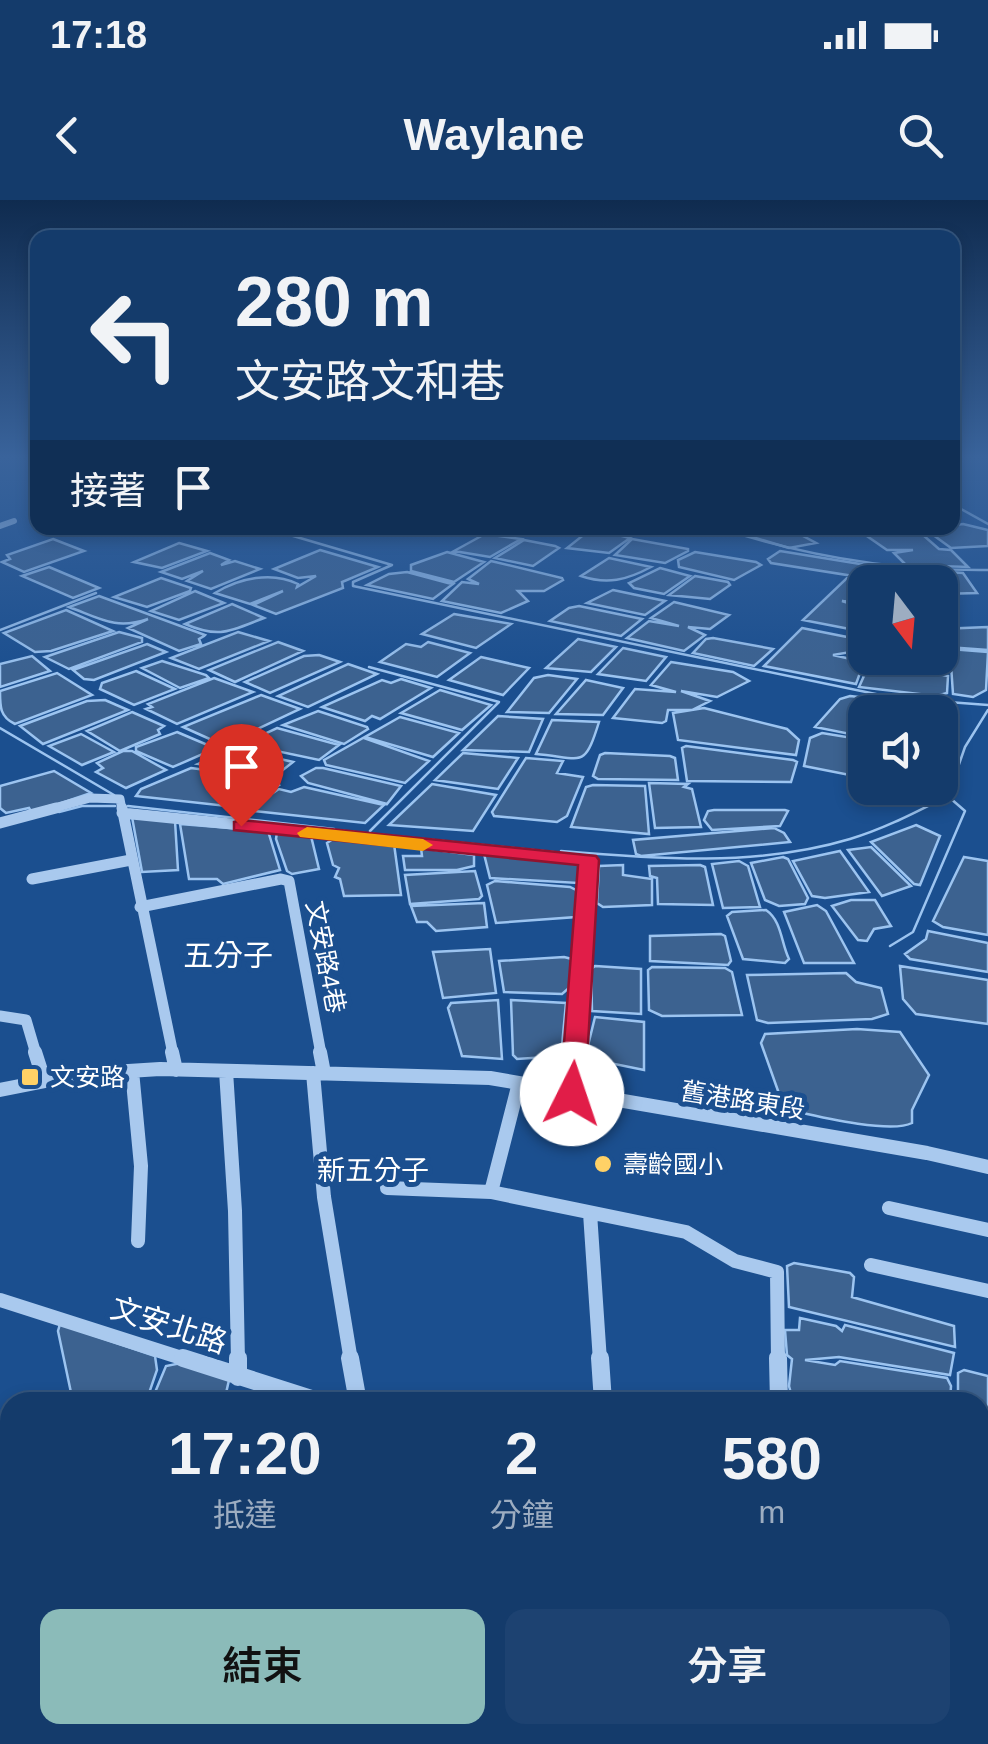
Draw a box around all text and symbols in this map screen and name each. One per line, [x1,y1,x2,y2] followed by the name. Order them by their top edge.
[50,14,147,56] text: 17:18
[40,108,95,163] icon: back
[893,108,948,163] icon: search
[404,109,584,160] text: Waylane
[235,263,433,341] text: 280 m
[70,270,200,400] icon: left
[235,356,505,407] text: 文安路文和巷
[166,460,221,515] icon: arrive
[70,470,146,512] text: 接著
[848,565,958,675] north arrow
[848,565,958,805] map controls
[848,695,958,805] button: sound
[199,724,284,827] pin
[214,739,269,794] icon: arrive
[301,898,351,1016] street label: 文安路4巷
[183,939,273,972] district label: 五分子
[520,1042,624,1146] position arrow
[50,1063,125,1091] place label: 文安路
[19,1066,41,1088] marker: 文安路
[679,1076,807,1124] street label: 舊港路東段
[623,1150,723,1178] place label: 壽齡國小
[592,1153,614,1175] marker: 壽齡國小
[317,1155,429,1186] district label: 新五分子
[107,1291,231,1359] street label: 文安北路
[168,1420,322,1487] text: 17:20
[505,1420,538,1487] text: 2
[722,1425,822,1492] text: 580
[758,1494,785,1530] text: m
[213,1497,277,1533] text: 抵達
[490,1497,554,1533] text: 分鐘
[40,1609,485,1724] button: 結束
[505,1609,950,1724] button: 分享

